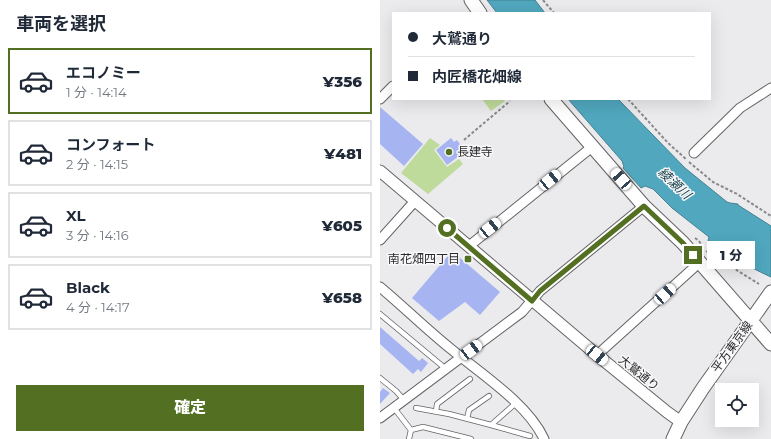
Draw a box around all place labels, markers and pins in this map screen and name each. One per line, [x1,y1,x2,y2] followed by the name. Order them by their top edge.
[457,144,493,159] place label: 長建寺
[444,147,454,157] marker: 長建寺
[388,251,460,266] place label: 南花畑四丁目
[463,254,473,264] marker: 南花畑四丁目

